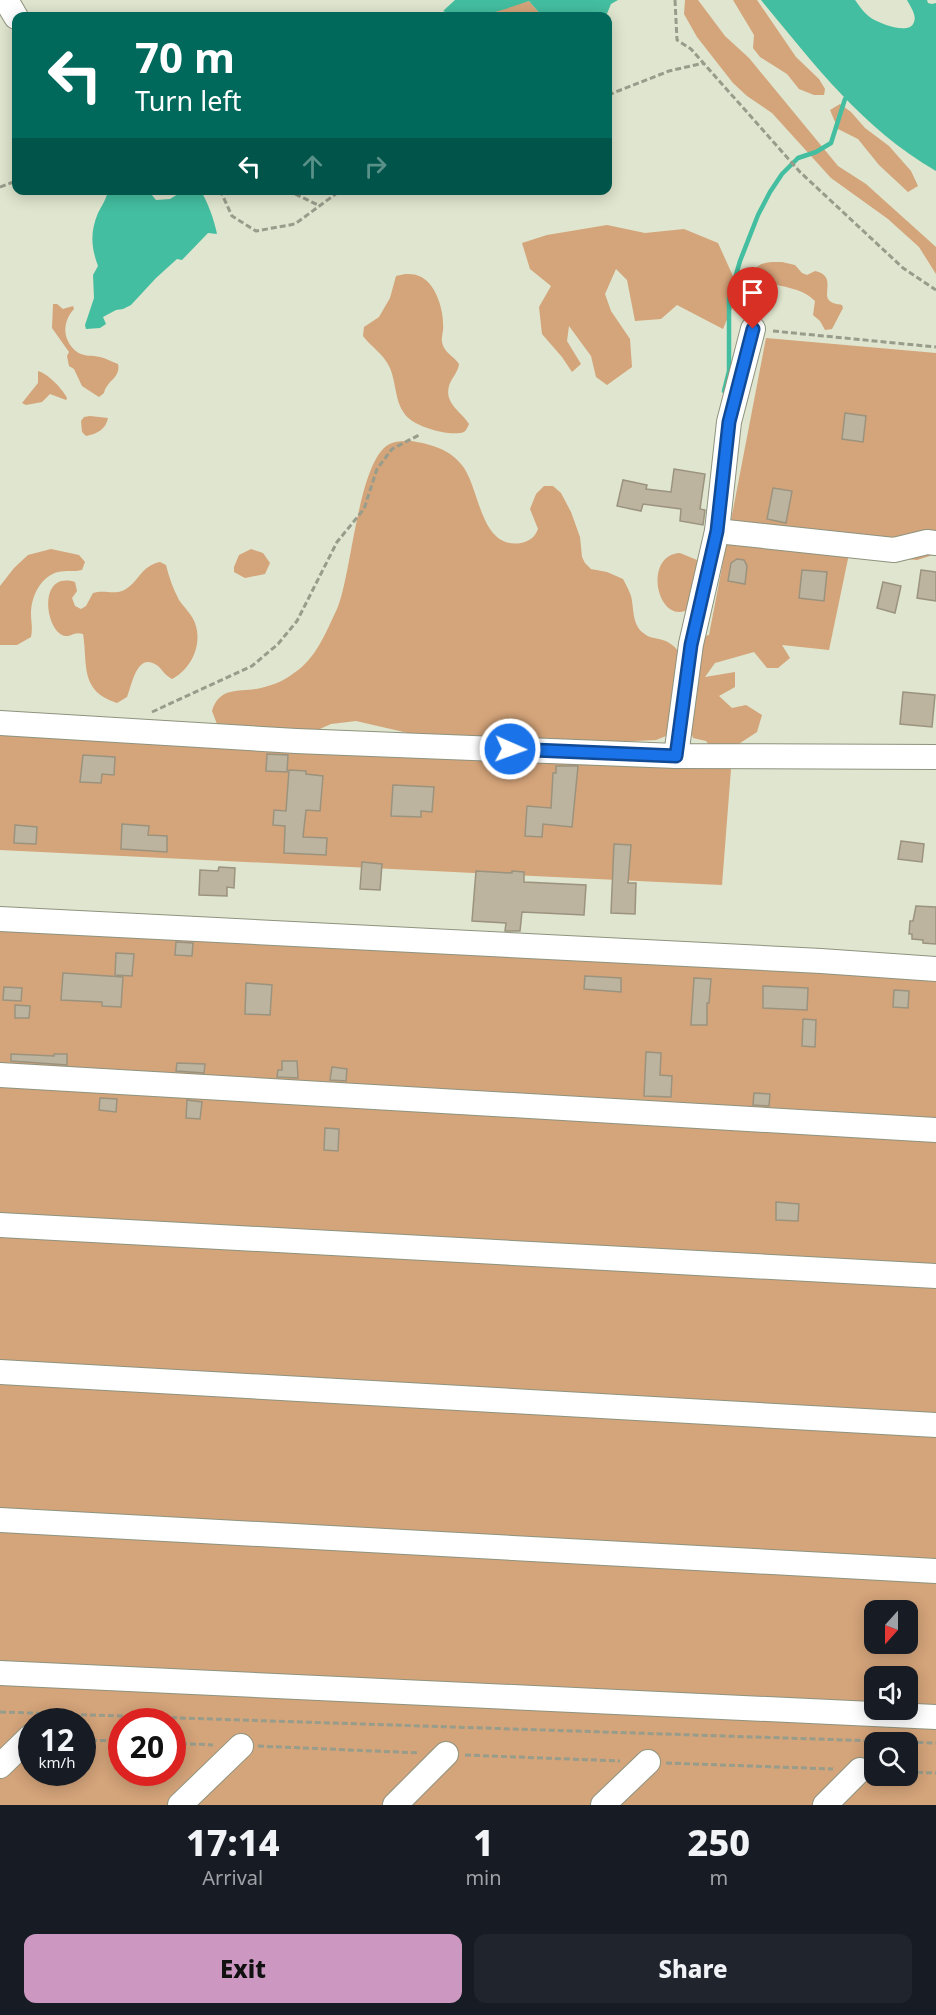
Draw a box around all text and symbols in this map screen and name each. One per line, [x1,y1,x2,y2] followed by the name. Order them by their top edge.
[135,28,235,85] text: 70 m
[36,36,114,114] icon: left
[135,82,241,119] text: Turn left
[233,150,266,183] icon: left
[296,150,329,183] icon: ahead
[359,150,392,183] icon: right
[727,267,778,329] pin
[736,276,769,309] icon: arrive
[478,717,542,781] position arrow
[864,1600,918,1654] north arrow
[864,1600,918,1786] map controls
[864,1666,918,1720] button: sound
[108,1708,186,1786] speed limit sign: 20
[40,1719,74,1760] text: 12
[864,1732,918,1786] button: search
[39,1752,75,1772] text: km/h
[186,1818,279,1867] text: 17:14
[473,1818,494,1867] text: 1
[688,1818,750,1867] text: 250
[202,1864,263,1891] text: Arrival
[465,1864,502,1891] text: min
[709,1864,728,1891] text: m
[24,1934,462,2003] button: Exit
[474,1934,912,2003] button: Share

